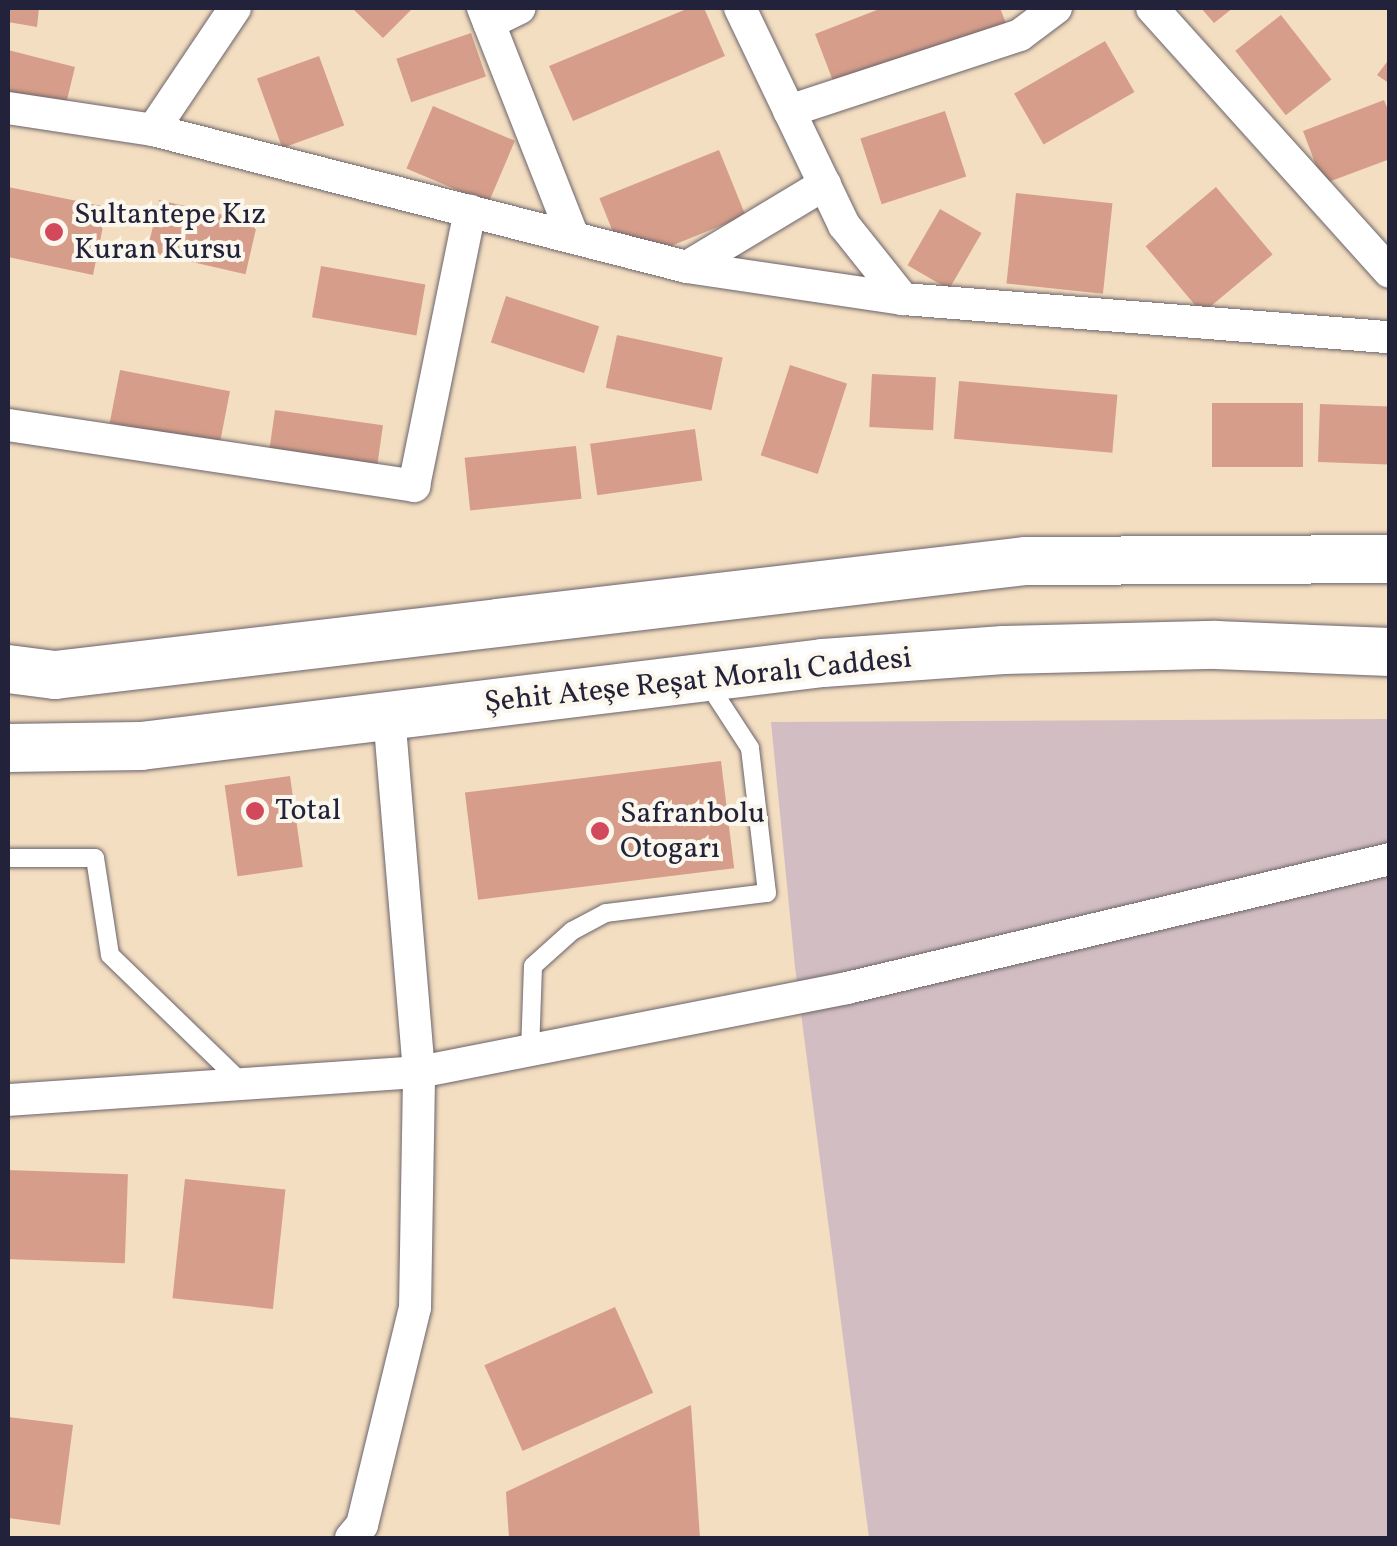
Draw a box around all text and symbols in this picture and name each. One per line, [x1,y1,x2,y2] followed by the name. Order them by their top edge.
[74,197,266,268] place label: Sultantepe Kız Kuran Kursu
[43,221,65,243] marker: Sultantepe Kız Kuran Kursu
[482,641,914,721] street label: Şehit Ateşe Reşat Moralı Caddesi
[275,793,341,829] place label: Total
[620,796,765,866] place label: Safranbolu Otogarı
[244,800,266,822] marker: Total
[589,820,611,842] marker: Safranbolu Otogarı

